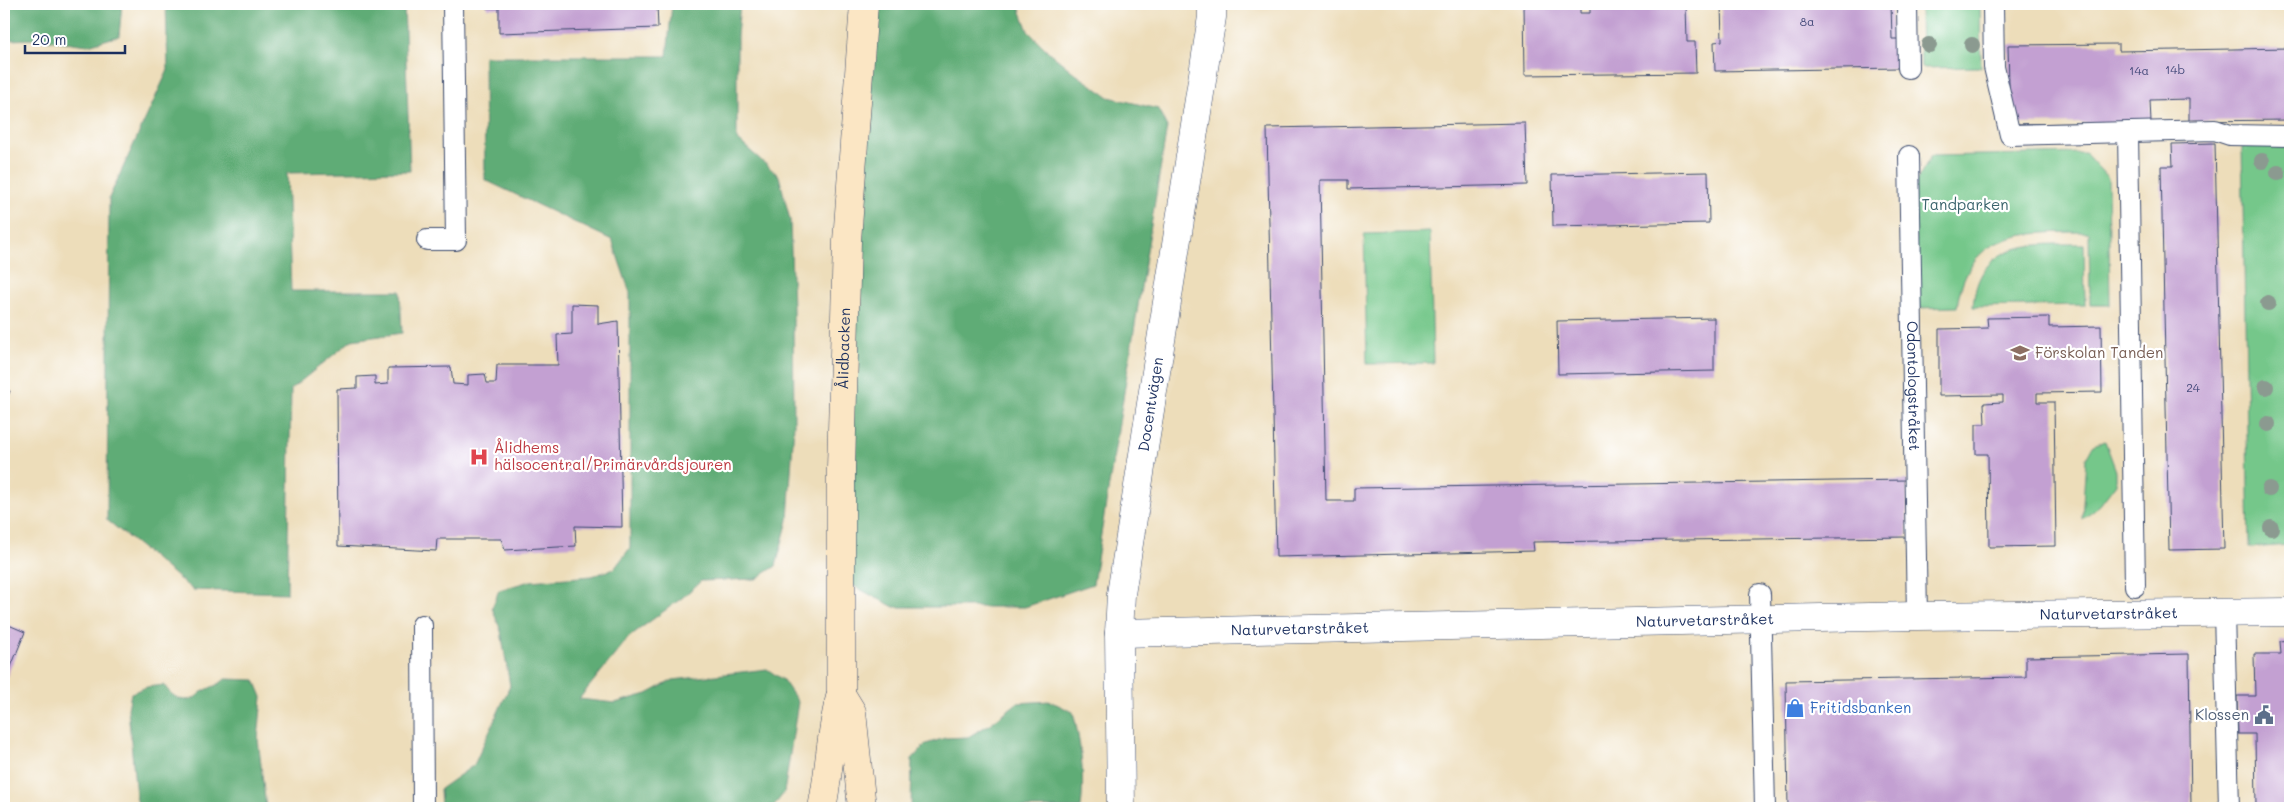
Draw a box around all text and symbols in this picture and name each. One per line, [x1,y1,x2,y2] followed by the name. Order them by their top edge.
[1800,13,1814,29] house number: 8a
[25,22,125,54] scale bar
[32,29,66,49] text: 20 m
[2165,61,2185,77] house number: 14b
[2129,62,2149,78] house number: 14a
[1921,194,2009,214] park label: Tandparken
[832,308,854,390] street label: Ålidbacken
[1903,321,1925,451] street label: Odontologstråket
[2009,342,2031,364] school or university icon: Förskolan Tanden
[2035,342,2163,362] place label: Förskolan Tanden
[1133,356,1167,453] street label: Docentvägen
[2186,379,2200,395] house number: 24
[494,437,732,474] place label: Ålidhems hälsocentral/Primärvårdsjouren
[468,446,490,468] hospital icon: Ålidhems hälsocentral/Primärvårdsjouren
[2040,602,2178,624] street label: Naturvetarstråket
[1636,608,1774,631] street label: Naturvetarstråket
[1231,617,1369,640] street label: Naturvetarstråket
[1784,697,1806,719] shop icon: Fritidsbanken
[1810,697,1911,717] place label: Fritidsbanken
[2195,704,2249,724] place label: Klossen
[2253,704,2275,726] public building icon: Klossen

